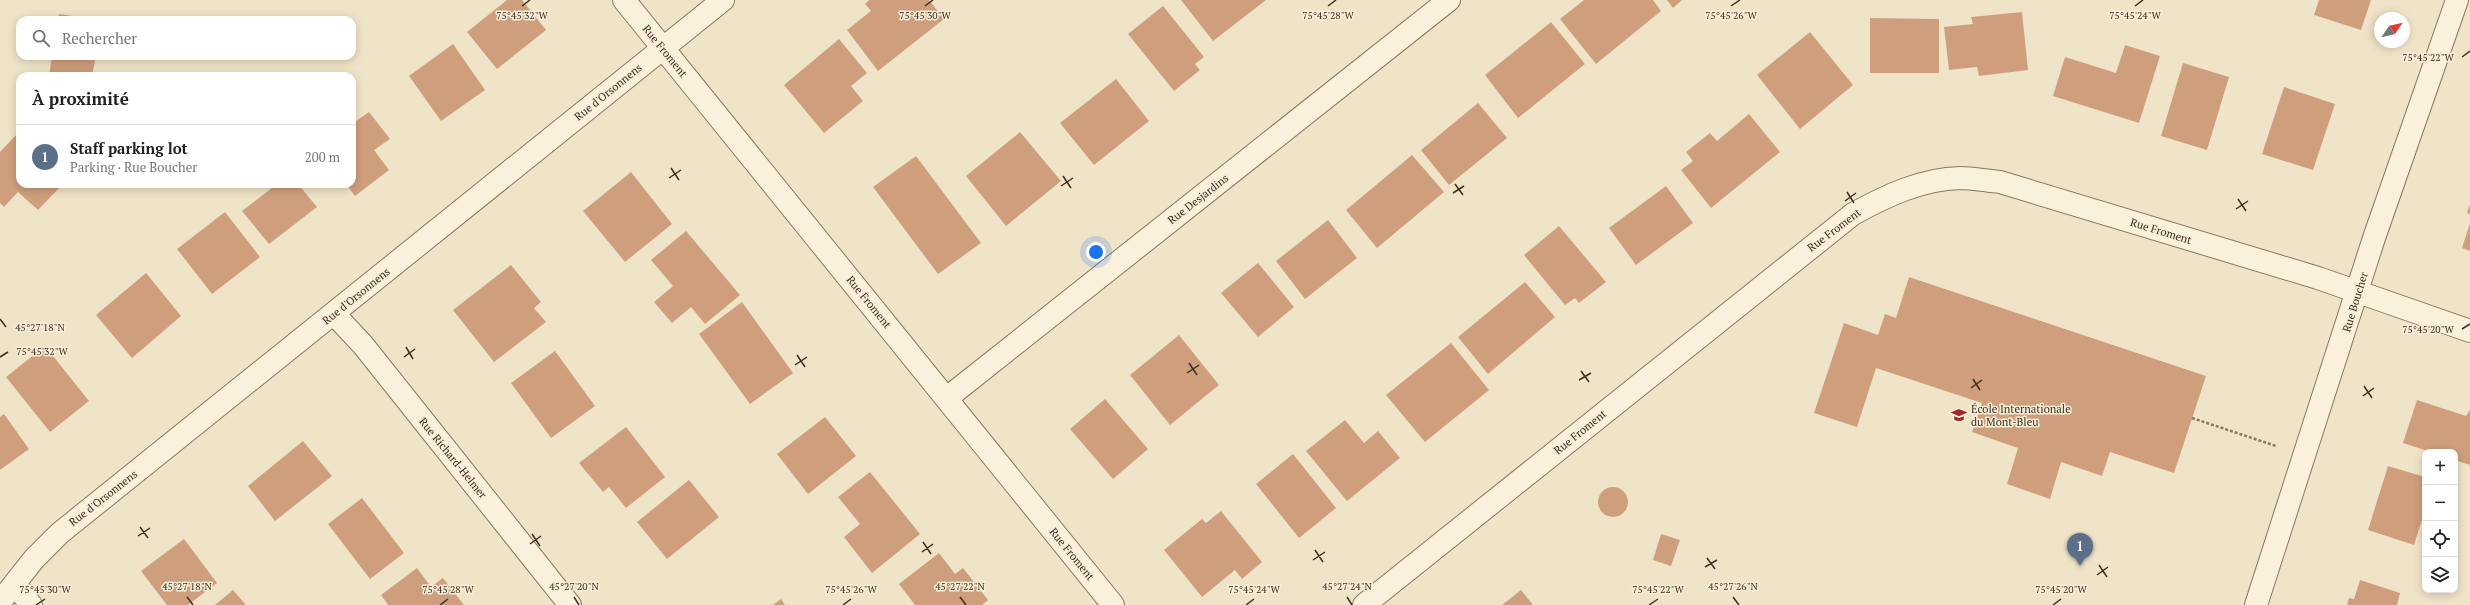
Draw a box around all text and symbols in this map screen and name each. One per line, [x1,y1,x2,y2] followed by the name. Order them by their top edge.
[496,9,548,22] text: 75°45'32"W
[899,9,951,22] text: 75°45'30"W
[1302,9,1354,22] text: 75°45'28"W
[1705,9,1757,22] text: 75°45'26"W
[2109,9,2161,22] text: 75°45'24"W
[2374,12,2410,48] north arrow
[16,16,356,60] search box
[640,22,690,80] street label: Rue Froment
[30,27,52,49] icon: search
[62,28,137,48] text: Rechercher
[2402,51,2454,64] text: 75°45'22"W
[571,60,645,124] street label: Rue d'Orsonnens
[32,87,129,110] text: À proximité
[70,138,188,158] text: Staff parking lot
[41,148,49,166] text: 1
[305,148,340,166] text: 200 m
[70,158,197,176] text: Parking · Rue Boucher
[1165,171,1231,227] street label: Rue Desjardins
[1804,205,1864,255] street label: Rue Froment
[2129,215,2193,247] street label: Rue Froment
[1086,242,1106,262] your location
[319,264,393,328] street label: Rue d'Orsonnens
[2339,270,2371,334] street label: Rue Boucher
[844,273,894,331] street label: Rue Froment
[15,321,65,334] text: 45°27'18"N
[2402,323,2454,336] text: 75°45'20"W
[16,345,68,358] text: 75°45'32"W
[1971,402,2071,429] place label: École Internationale du Mont-Bleu
[1950,406,1968,424] school or university icon: École Internationale du Mont-Bleu
[1551,407,1609,457] street label: Rue Froment
[416,415,490,502] street label: Rue Richard-Helmer
[2422,449,2458,593] map controls
[2422,449,2458,485] button: +
[66,467,140,529] street label: Rue d'Orsonnens
[2422,485,2458,521] button: −
[2422,521,2458,557] button: locate
[1047,525,1097,583] street label: Rue Froment
[2067,533,2093,566] pin: 1
[2422,557,2458,593] button: layers
[162,580,212,593] text: 45°27'18"N
[549,580,599,593] text: 45°27'20"N
[935,580,985,593] text: 45°27'22"N
[1322,580,1372,593] text: 45°27'24"N
[1708,580,1758,593] text: 45°27'26"N
[19,583,71,596] text: 75°45'30"W
[422,583,474,596] text: 75°45'28"W
[825,583,877,596] text: 75°45'26"W
[1228,583,1280,596] text: 75°45'24"W
[1632,583,1684,596] text: 75°45'22"W
[2035,583,2087,596] text: 75°45'20"W

